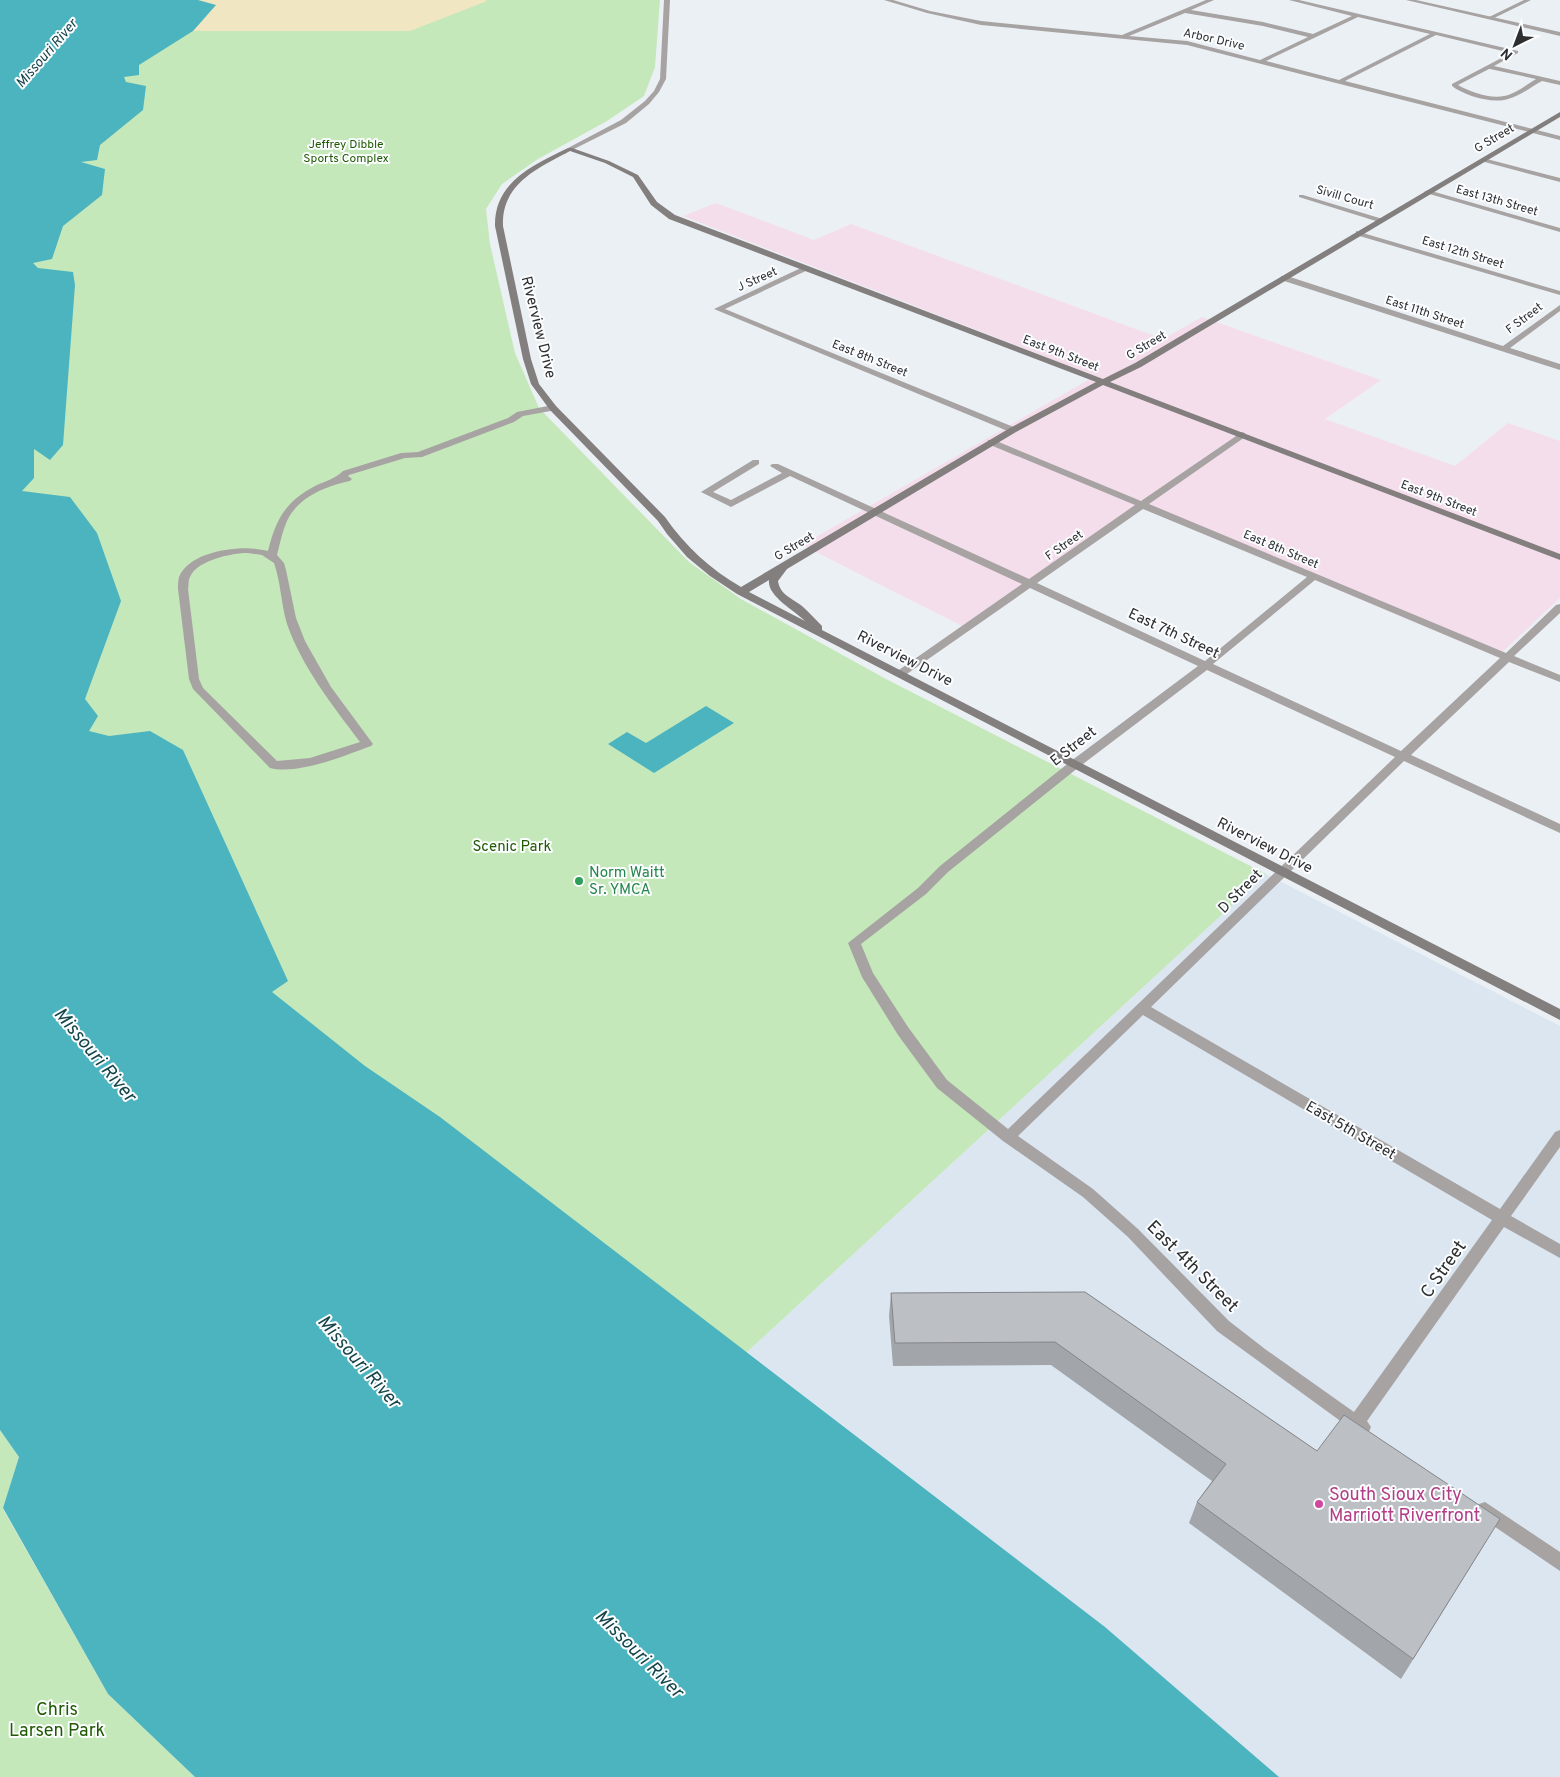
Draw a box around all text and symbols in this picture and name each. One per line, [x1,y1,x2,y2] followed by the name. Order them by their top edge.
[13,15,83,92] water label: Missouri River
[1490,20,1540,70] north arrow
[1182,25,1246,55] street label: Arbor Drive
[1498,44,1517,63] text: N
[1471,121,1518,157] street label: G Street
[303,137,389,167] park label: Jeffrey Dibble Sports Complex
[1314,182,1375,214] street label: Sivill Court
[1454,182,1540,220] street label: East 13th Street
[1420,233,1506,273] street label: East 12th Street
[735,264,780,296] street label: J Street
[516,274,559,380] street label: Riverview Drive
[1383,293,1466,333] street label: East 11th Street
[1503,300,1546,338] street label: F Street
[1123,328,1170,364] street label: G Street
[1020,332,1101,376] street label: East 9th Street
[829,336,910,381] street label: East 8th Street
[1398,477,1479,521] street label: East 9th Street
[1043,527,1087,565] street label: F Street
[1241,527,1321,573] street label: East 8th Street
[771,529,818,565] street label: G Street
[1125,605,1222,664] street label: East 7th Street
[853,627,955,692] street label: Riverview Drive
[1047,723,1101,771] street label: E Street
[1213,814,1315,879] street label: Riverview Drive
[473,838,551,857] park label: Scenic Park
[589,864,665,900] place label: Norm Waitt Sr. YMCA
[1215,866,1267,918] street label: D Street
[573,875,585,887] marker: Norm Waitt Sr. YMCA
[48,1003,142,1109] water label: Missouri River
[1302,1098,1399,1165] street label: East 5th Street
[1141,1216,1243,1318] street label: East 4th Street
[1416,1236,1472,1303] street label: C Street
[311,1311,407,1415] water label: Missouri River
[1329,1484,1480,1528] place label: South Sioux City Marriott Riverfront
[1313,1498,1325,1510] marker: South Sioux City Marriott Riverfront
[589,1605,689,1705] water label: Missouri River
[9,1699,105,1743] park label: Chris Larsen Park

